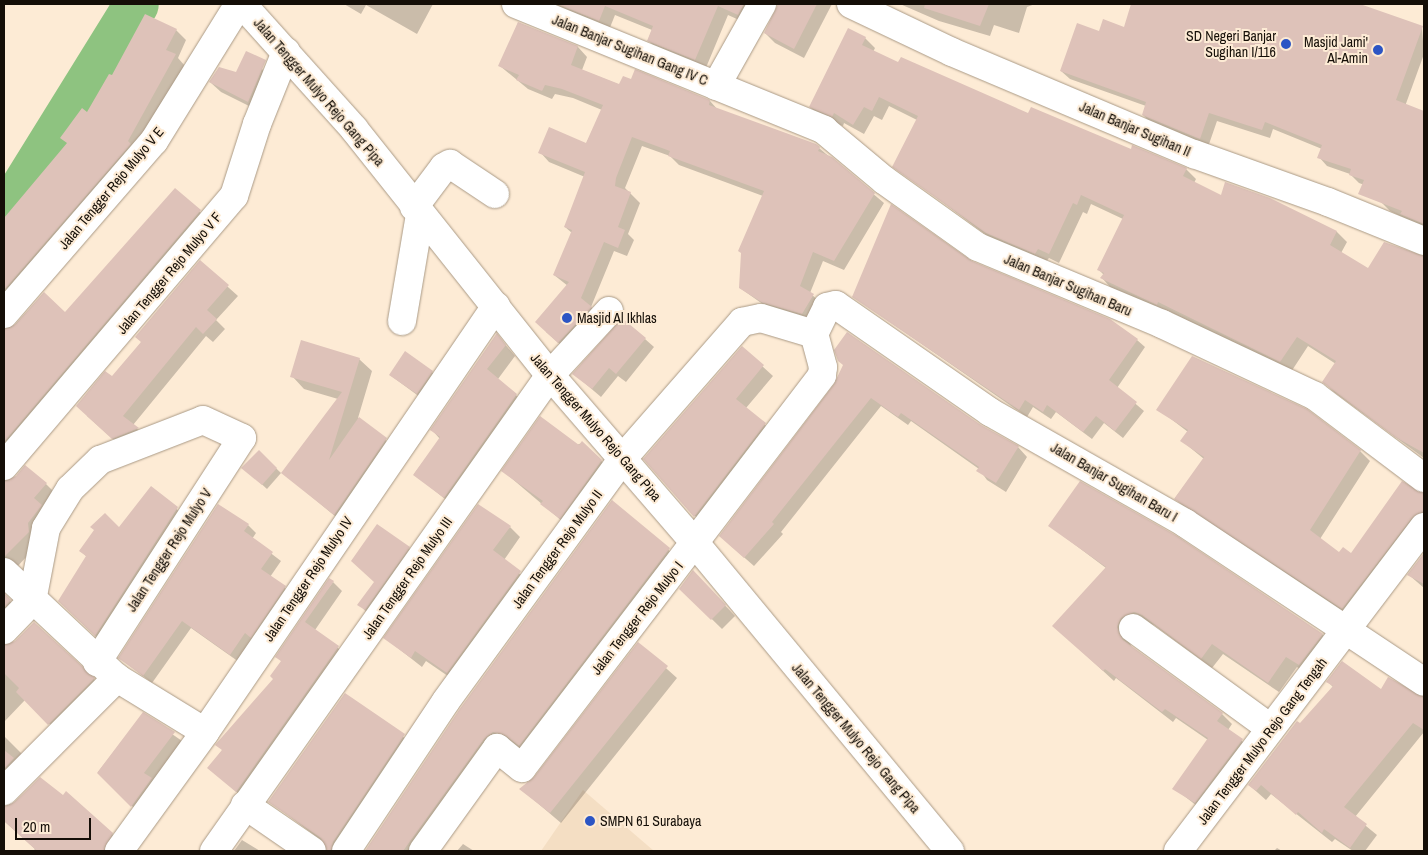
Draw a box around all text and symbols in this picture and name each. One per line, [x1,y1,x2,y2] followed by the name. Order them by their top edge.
[550,11,710,89] street label: Jalan Banjar Sugihan Gang IV C
[250,14,388,170] street label: Jalan Tengger Mulyo Rejo Gang Pipa
[1186,28,1276,60] place label: SD Negeri Banjar Sugihan I/116
[1304,34,1368,66] place label: Masjid Jami' Al-Amin
[1280,38,1292,50] marker: SD Negeri Banjar Sugihan I/116
[1372,44,1384,56] marker: Masjid Jami' Al-Amin
[1077,98,1193,160] street label: Jalan Banjar Sugihan II
[55,123,167,253] street label: Jalan Tengger Rejo Mulyo V E
[113,209,225,337] street label: Jalan Tengger Rejo Mulyo V F
[1002,250,1134,320] street label: Jalan Banjar Sugihan Baru
[577,310,657,326] place label: Masjid Al Ikhlas
[561,312,573,324] marker: Masjid Al Ikhlas
[527,349,665,505] street label: Jalan Tengger Mulyo Rejo Gang Pipa
[1048,439,1180,525] street label: Jalan Banjar Sugihan Baru I
[123,485,215,615] street label: Jalan Tengger Rejo Mulyo V
[508,487,606,611] street label: Jalan Tengger Rejo Mulyo II
[260,513,356,645] street label: Jalan Tengger Rejo Mulyo IV
[358,514,456,642] street label: Jalan Tengger Rejo Mulyo III
[588,558,686,678] street label: Jalan Tengger Rejo Mulyo I
[1194,654,1330,828] street label: Jalan Tengger Mulyo Rejo Gang Tengah
[788,660,924,816] street label: Jalan Tengger Mulyo Rejo Gang Pipa
[18,808,94,840] scale bar
[600,813,701,829] place label: SMPN 61 Surabaya
[584,815,596,827] marker: SMPN 61 Surabaya
[23,816,50,837] text: 20 m

